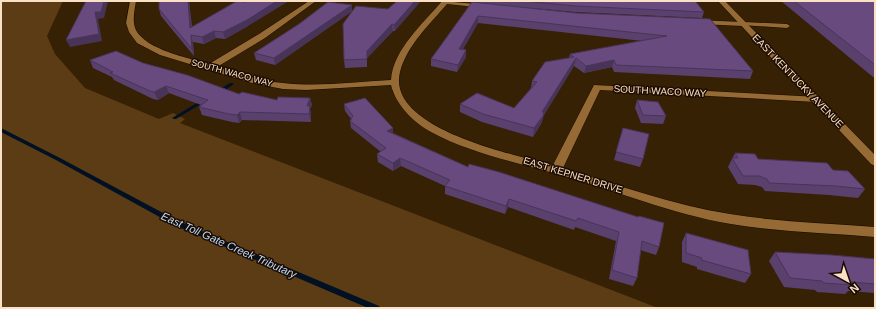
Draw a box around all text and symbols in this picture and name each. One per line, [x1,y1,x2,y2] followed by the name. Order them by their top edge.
[750,32,846,130] street label: EAST KENTUCKY AVENUE
[190,57,274,89] street label: SOUTH WACO WAY
[613,83,707,99] street label: SOUTH WACO WAY
[522,155,624,195] street label: EAST KEPNER DRIVE
[160,210,300,281] water label: East Toll Gate Creek Tributary
[828,261,868,301] north arrow
[847,282,861,296] text: N

